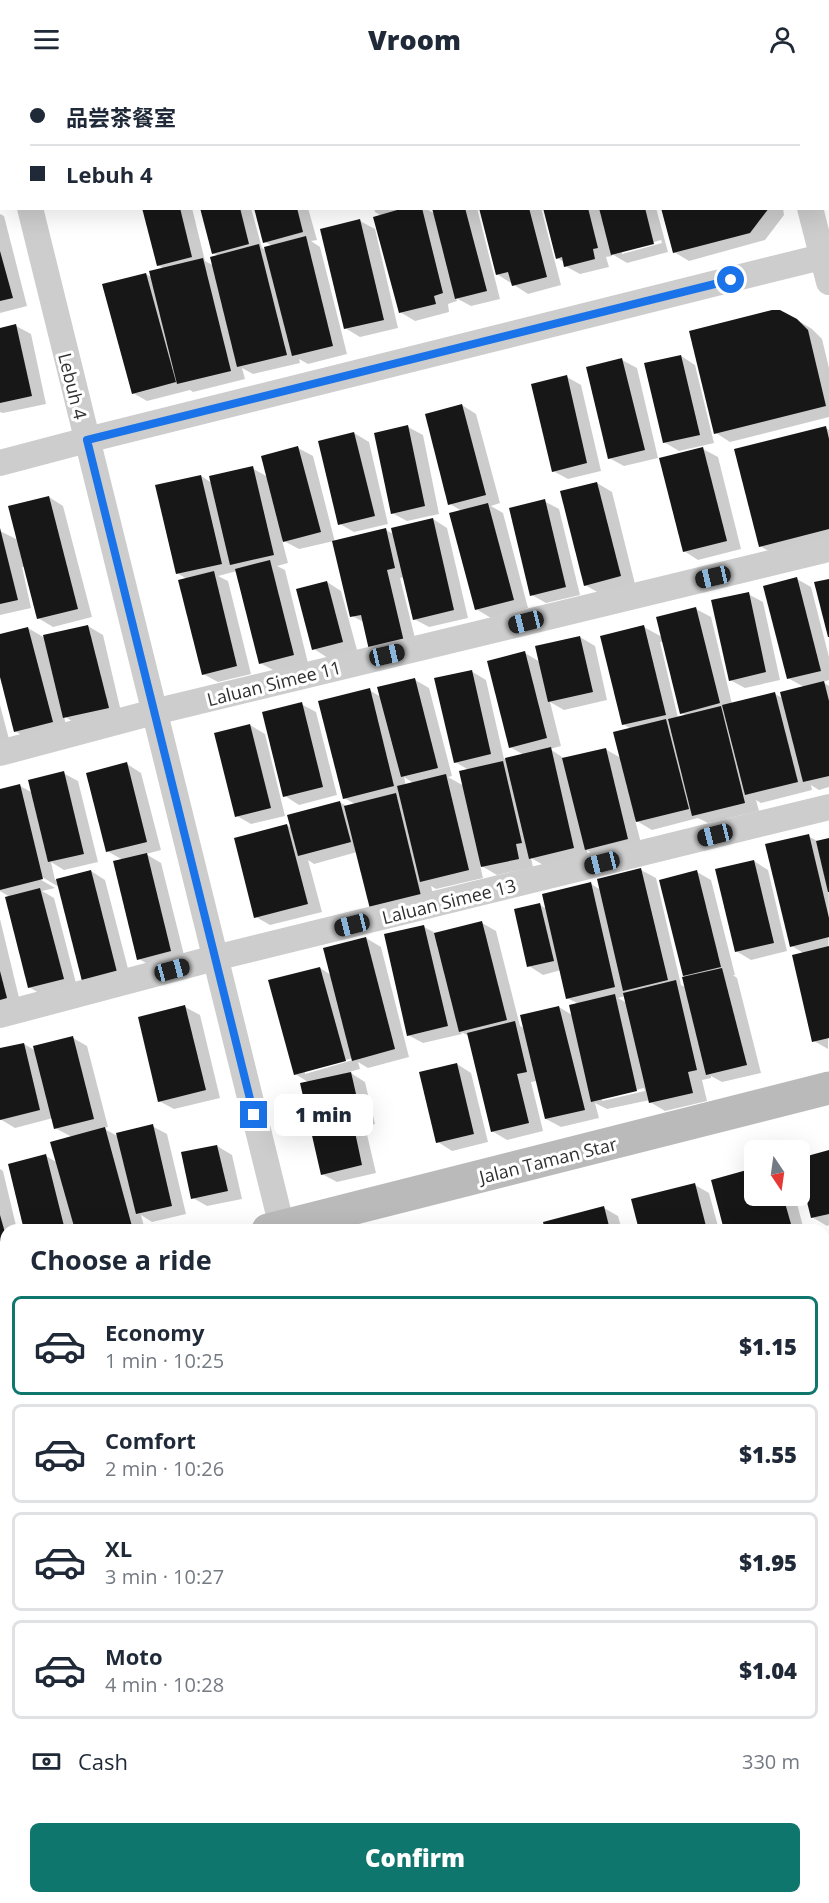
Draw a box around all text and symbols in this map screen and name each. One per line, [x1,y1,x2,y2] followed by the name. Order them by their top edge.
[368,21,461,58] text: Vroom
[30,23,63,56] icon: menu
[766,23,799,56] icon: person
[66,102,176,132] text: 品尝茶餐室
[66,159,153,189] text: Lebuh 4
[717,266,744,293] route start
[53,350,93,422] street label: Lebuh 4
[693,564,733,590] car
[506,609,546,635] car
[367,642,407,668] car
[205,655,343,711] street label: Laluan Simee 11
[695,822,735,848] car
[582,850,622,876] car
[380,873,518,929] street label: Laluan Simee 13
[332,912,372,938] car
[152,957,192,983] car
[275,1094,374,1136] callout: 1 min
[240,1101,267,1128] route end
[295,1101,352,1128] text: 1 min
[475,1131,620,1189] street label: Jalan Taman Star
[744,1140,810,1206] north arrow
[744,1140,810,1206] map controls
[30,1241,212,1278] text: Choose a ride
[105,1317,204,1347] text: Economy
[33,1319,87,1373] icon: car
[739,1331,797,1361] text: $1.15
[105,1347,224,1374] text: 1 min · 10:25
[105,1425,196,1455] text: Comfort
[33,1427,87,1481] icon: car
[739,1439,797,1469] text: $1.55
[105,1455,224,1482] text: 2 min · 10:26
[105,1533,132,1563] text: XL
[33,1535,87,1589] icon: car
[739,1547,797,1577] text: $1.95
[105,1563,224,1590] text: 3 min · 10:27
[105,1641,163,1671] text: Moto
[33,1643,87,1697] icon: car
[739,1655,797,1685] text: $1.04
[105,1671,224,1698] text: 4 min · 10:28
[30,1745,63,1778] icon: cash
[78,1746,128,1776] text: Cash
[742,1748,800,1775] text: 330 m
[30,1823,800,1892] button: Confirm

